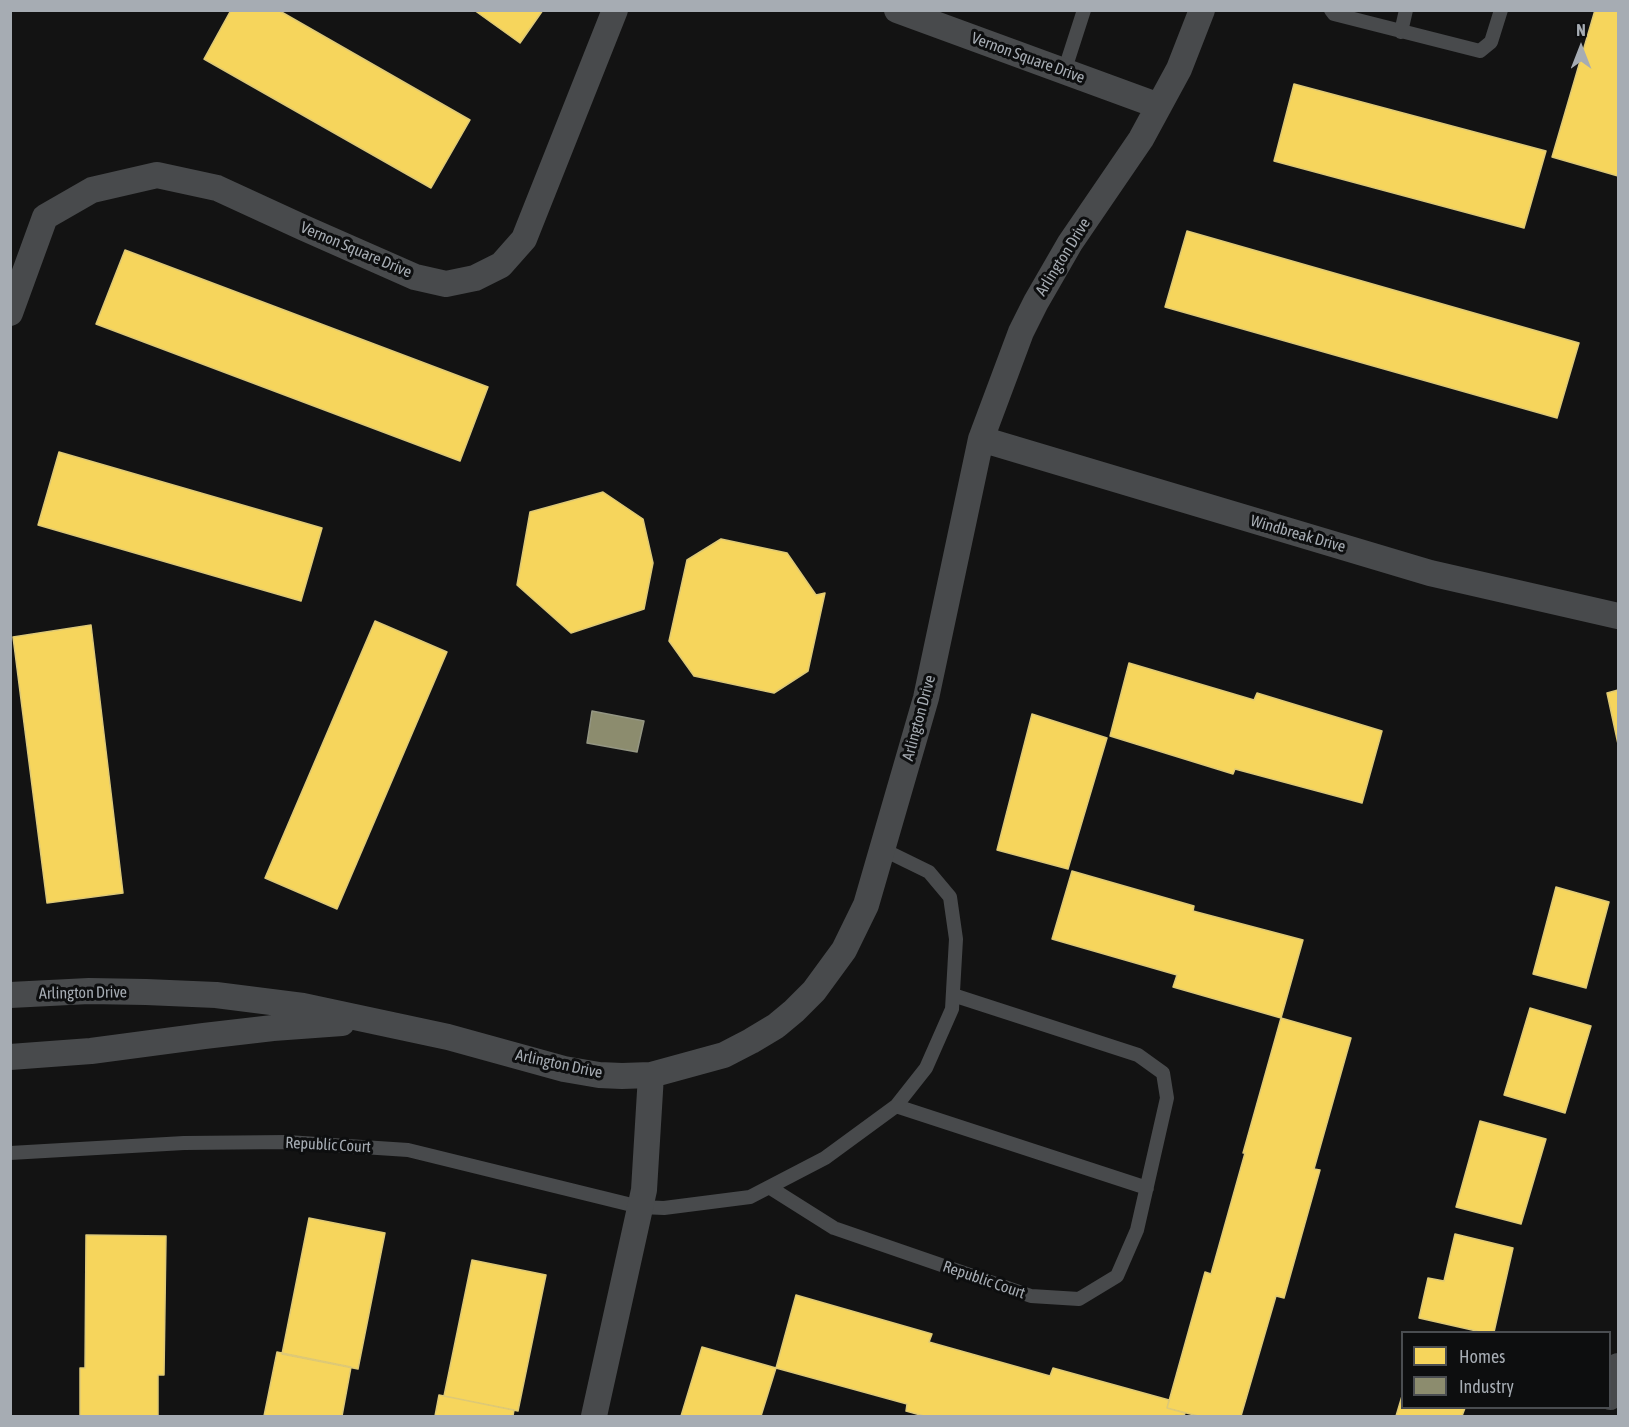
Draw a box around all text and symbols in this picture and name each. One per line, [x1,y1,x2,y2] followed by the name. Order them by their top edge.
[1551,18,1611,78] north arrow
[1576,21,1586,39] text: N
[969,29,1087,87] street label: Vernon Square Drive
[1032,215,1094,299] street label: Arlington Drive
[297,218,415,282] street label: Vernon Square Drive
[1248,511,1348,557] street label: Windbreak Drive
[898,673,940,763] street label: Arlington Drive
[39,983,127,1003] street label: Arlington Drive
[514,1045,604,1083] street label: Arlington Drive
[285,1133,371,1157] street label: Republic Court
[940,1257,1028,1303] street label: Republic Court
[1401,1331,1611,1409] legend
[1459,1346,1505,1367] text: Homes
[1459,1376,1514,1397] text: Industry

